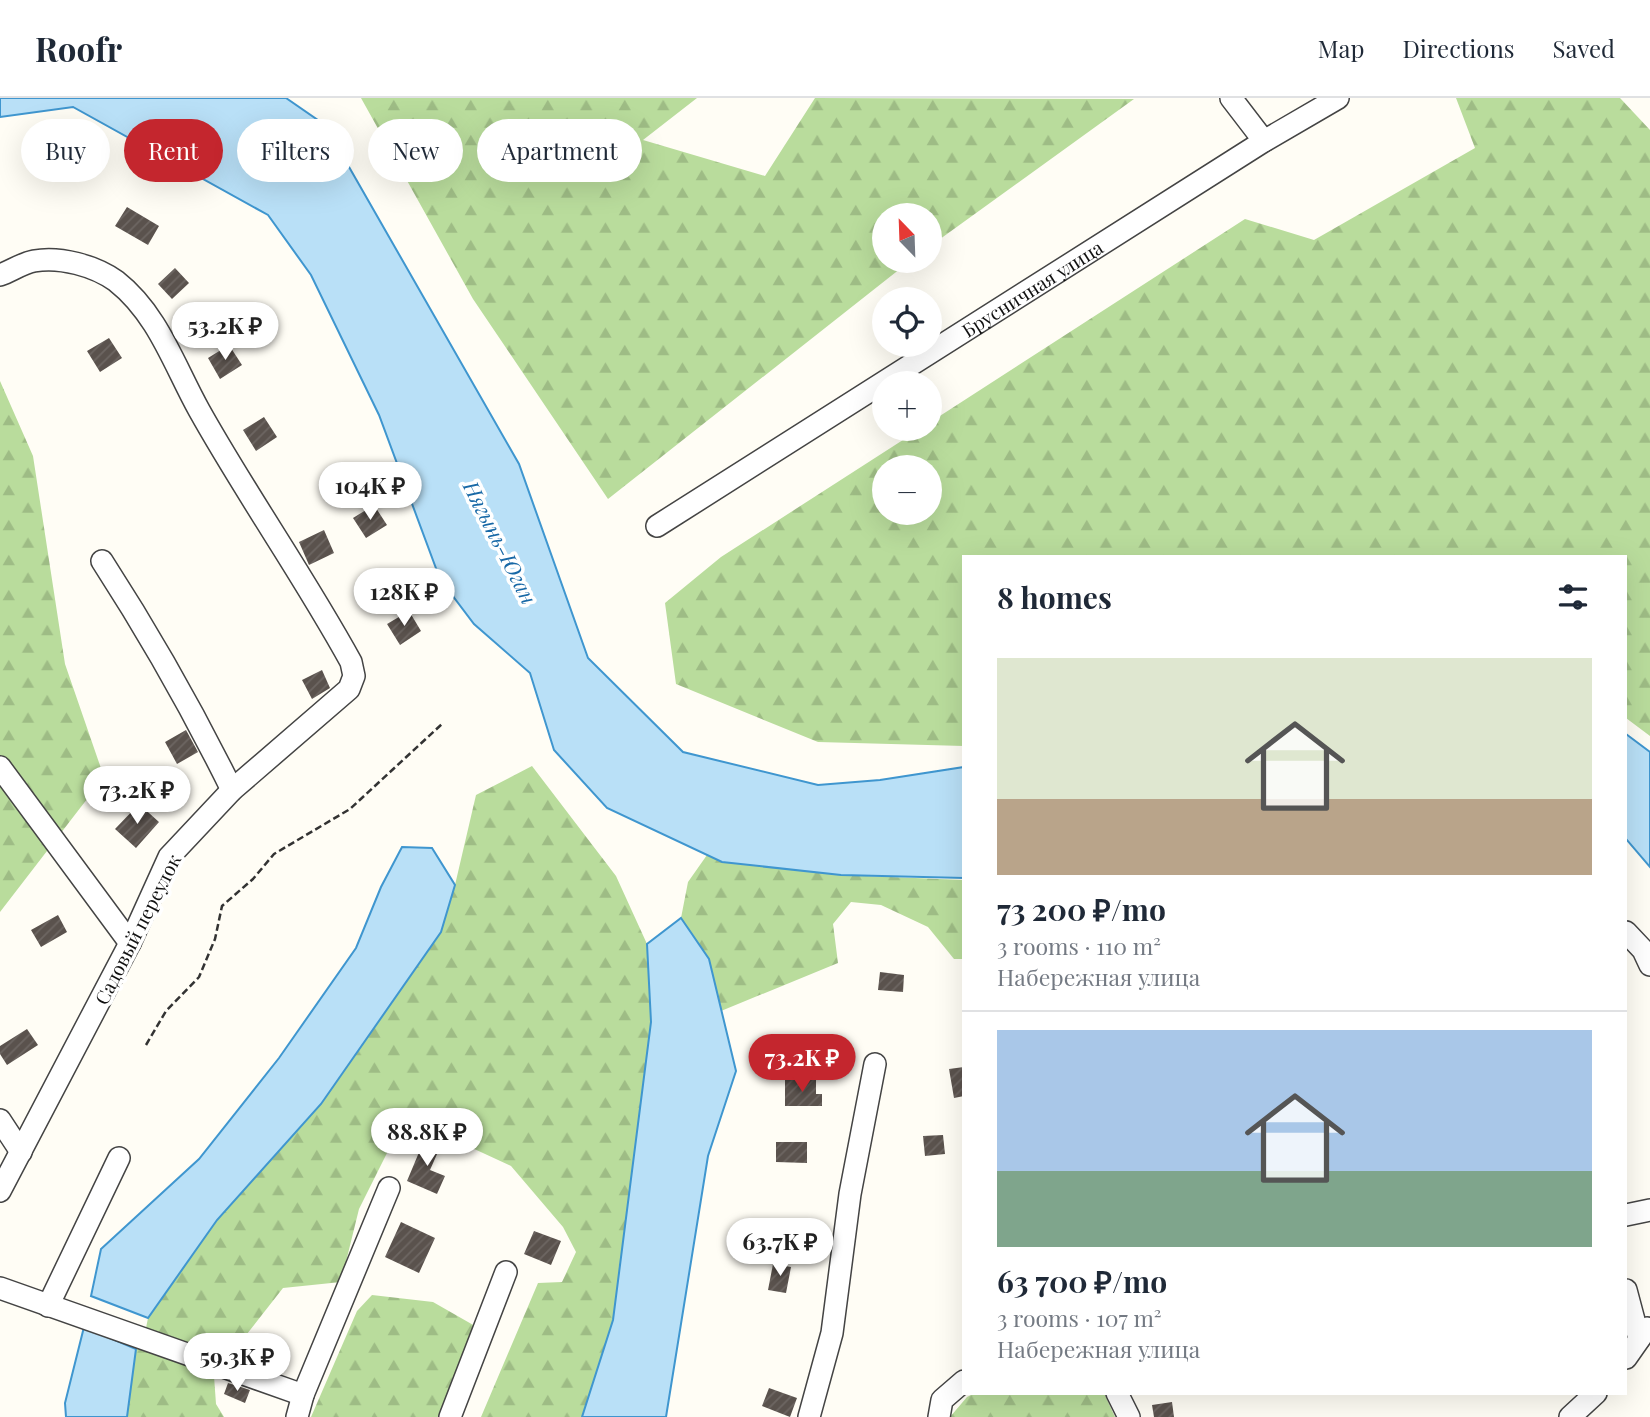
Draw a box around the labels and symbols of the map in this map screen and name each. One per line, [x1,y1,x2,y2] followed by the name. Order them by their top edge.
[872,203,942,273] north arrow
[956,233,1108,343] street label: Брусничная улица
[160,302,290,362] pin: 53.2K ₽
[313,462,427,522] pin: 104K ₽
[457,475,544,608] water label: Нягынь-Юган
[347,568,461,628] pin: 128K ₽
[72,766,202,826] pin: 73.2K ₽
[88,849,186,1009] street label: Садовый переулок
[737,1034,867,1094] pin: 73.2K ₽
[362,1108,492,1168] pin: 88.8K ₽
[715,1218,845,1278] pin: 63.7K ₽
[172,1334,302,1393] pin: 59.3K ₽

